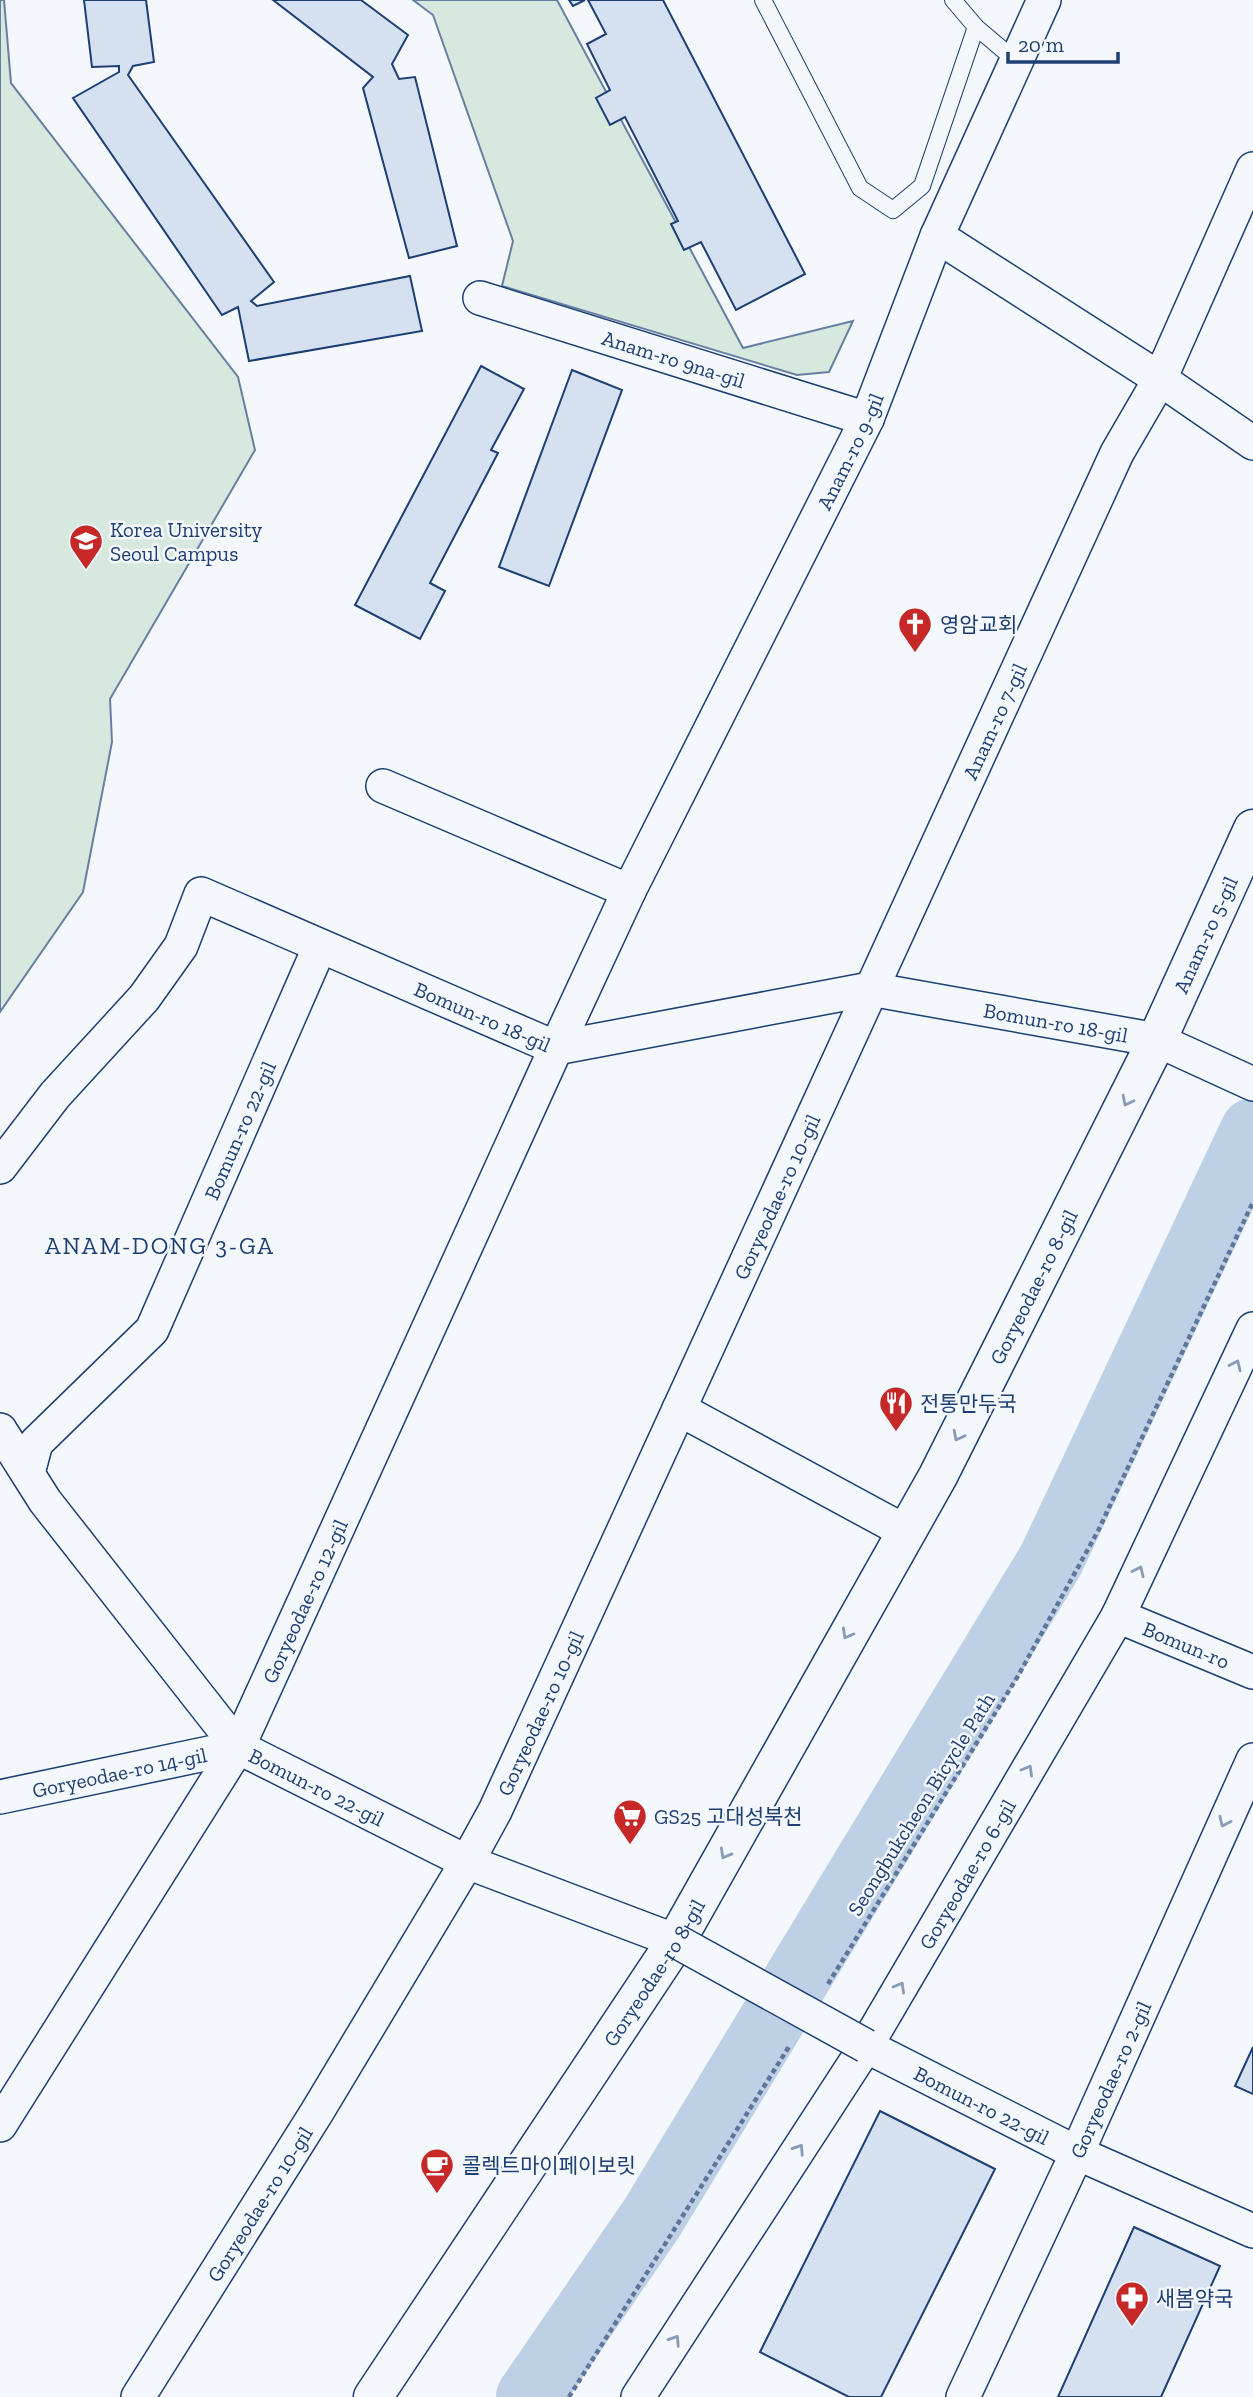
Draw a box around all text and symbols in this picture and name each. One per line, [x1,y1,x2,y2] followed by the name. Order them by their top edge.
[1008,21,1118,65] scale bar
[1018,32,1064,57] text: 20 m
[599,325,749,393] street label: Anam-ro 9na-gil
[811,389,888,514] street label: Anam-ro 9-gil
[110,517,263,566] place label: Korea University Seoul Campus
[67,522,105,571] school or university icon: Korea University Seoul Campus
[896,605,934,654] church icon: 영암교회
[940,612,1017,637] place label: 영암교회
[957,659,1032,783] street label: Anam-ro 7-gil
[1168,872,1243,997] street label: Anam-ro 5-gil
[411,976,555,1057] street label: Bomun-ro 18-gil
[982,997,1130,1047] street label: Bomun-ro 18-gil
[198,1057,281,1203] street label: Bomun-ro 22-gil
[1121,1094,1135,1106] one-way arrow
[728,1110,825,1283] street label: Goryeodae-ro 10-gil
[984,1205,1083,1368] street label: Goryeodae-ro 8-gil
[45,1231,275,1260] district label: ANAM-DONG 3-GA
[1228,1360,1242,1373] one-way arrow
[877,1384,915,1433] restaurant icon: 전통만두국
[920,1391,1017,1416] place label: 전통만두국
[953,1429,967,1441] one-way arrow
[256,1515,353,1687] street label: Goryeodae-ro 12-gil
[1131,1566,1145,1578] one-way arrow
[1139,1615,1233,1673] street label: Bomun-ro
[491,1626,589,1799] street label: Goryeodae-ro 10-gil
[842,1627,855,1640] one-way arrow
[842,1688,1000,1920] street label: Seongbukcheon Bicycle Path
[30,1741,209,1802] street label: Goryeodae-ro 14-gil
[245,1742,389,1831] street label: Bomun-ro 22-gil
[1020,1764,1033,1777] one-way arrow
[913,1794,1021,1953] street label: Goryeodae-ro 6-gil
[611,1797,649,1846] supermarket icon: GS25 고대성북천
[654,1804,803,1829] place label: GS25 고대성북천
[1218,1815,1232,1827] one-way arrow
[720,1847,733,1860] one-way arrow
[597,1894,710,2051] street label: Goryeodae-ro 8-gil
[892,1981,905,1994] one-way arrow
[1064,1997,1156,2162] street label: Goryeodae-ro 2-gil
[910,2060,1054,2150] street label: Bomun-ro 22-gil
[201,2121,318,2286] street label: Goryeodae-ro 10-gil
[790,2144,803,2157] one-way arrow
[418,2146,456,2195] cafe icon: 콜렉트마이페이보릿
[462,2153,636,2178] place label: 콜렉트마이페이보릿
[1113,2279,1151,2328] pharmacy icon: 새봄약국
[1156,2286,1233,2311] place label: 새봄약국
[667,2334,680,2347] one-way arrow

